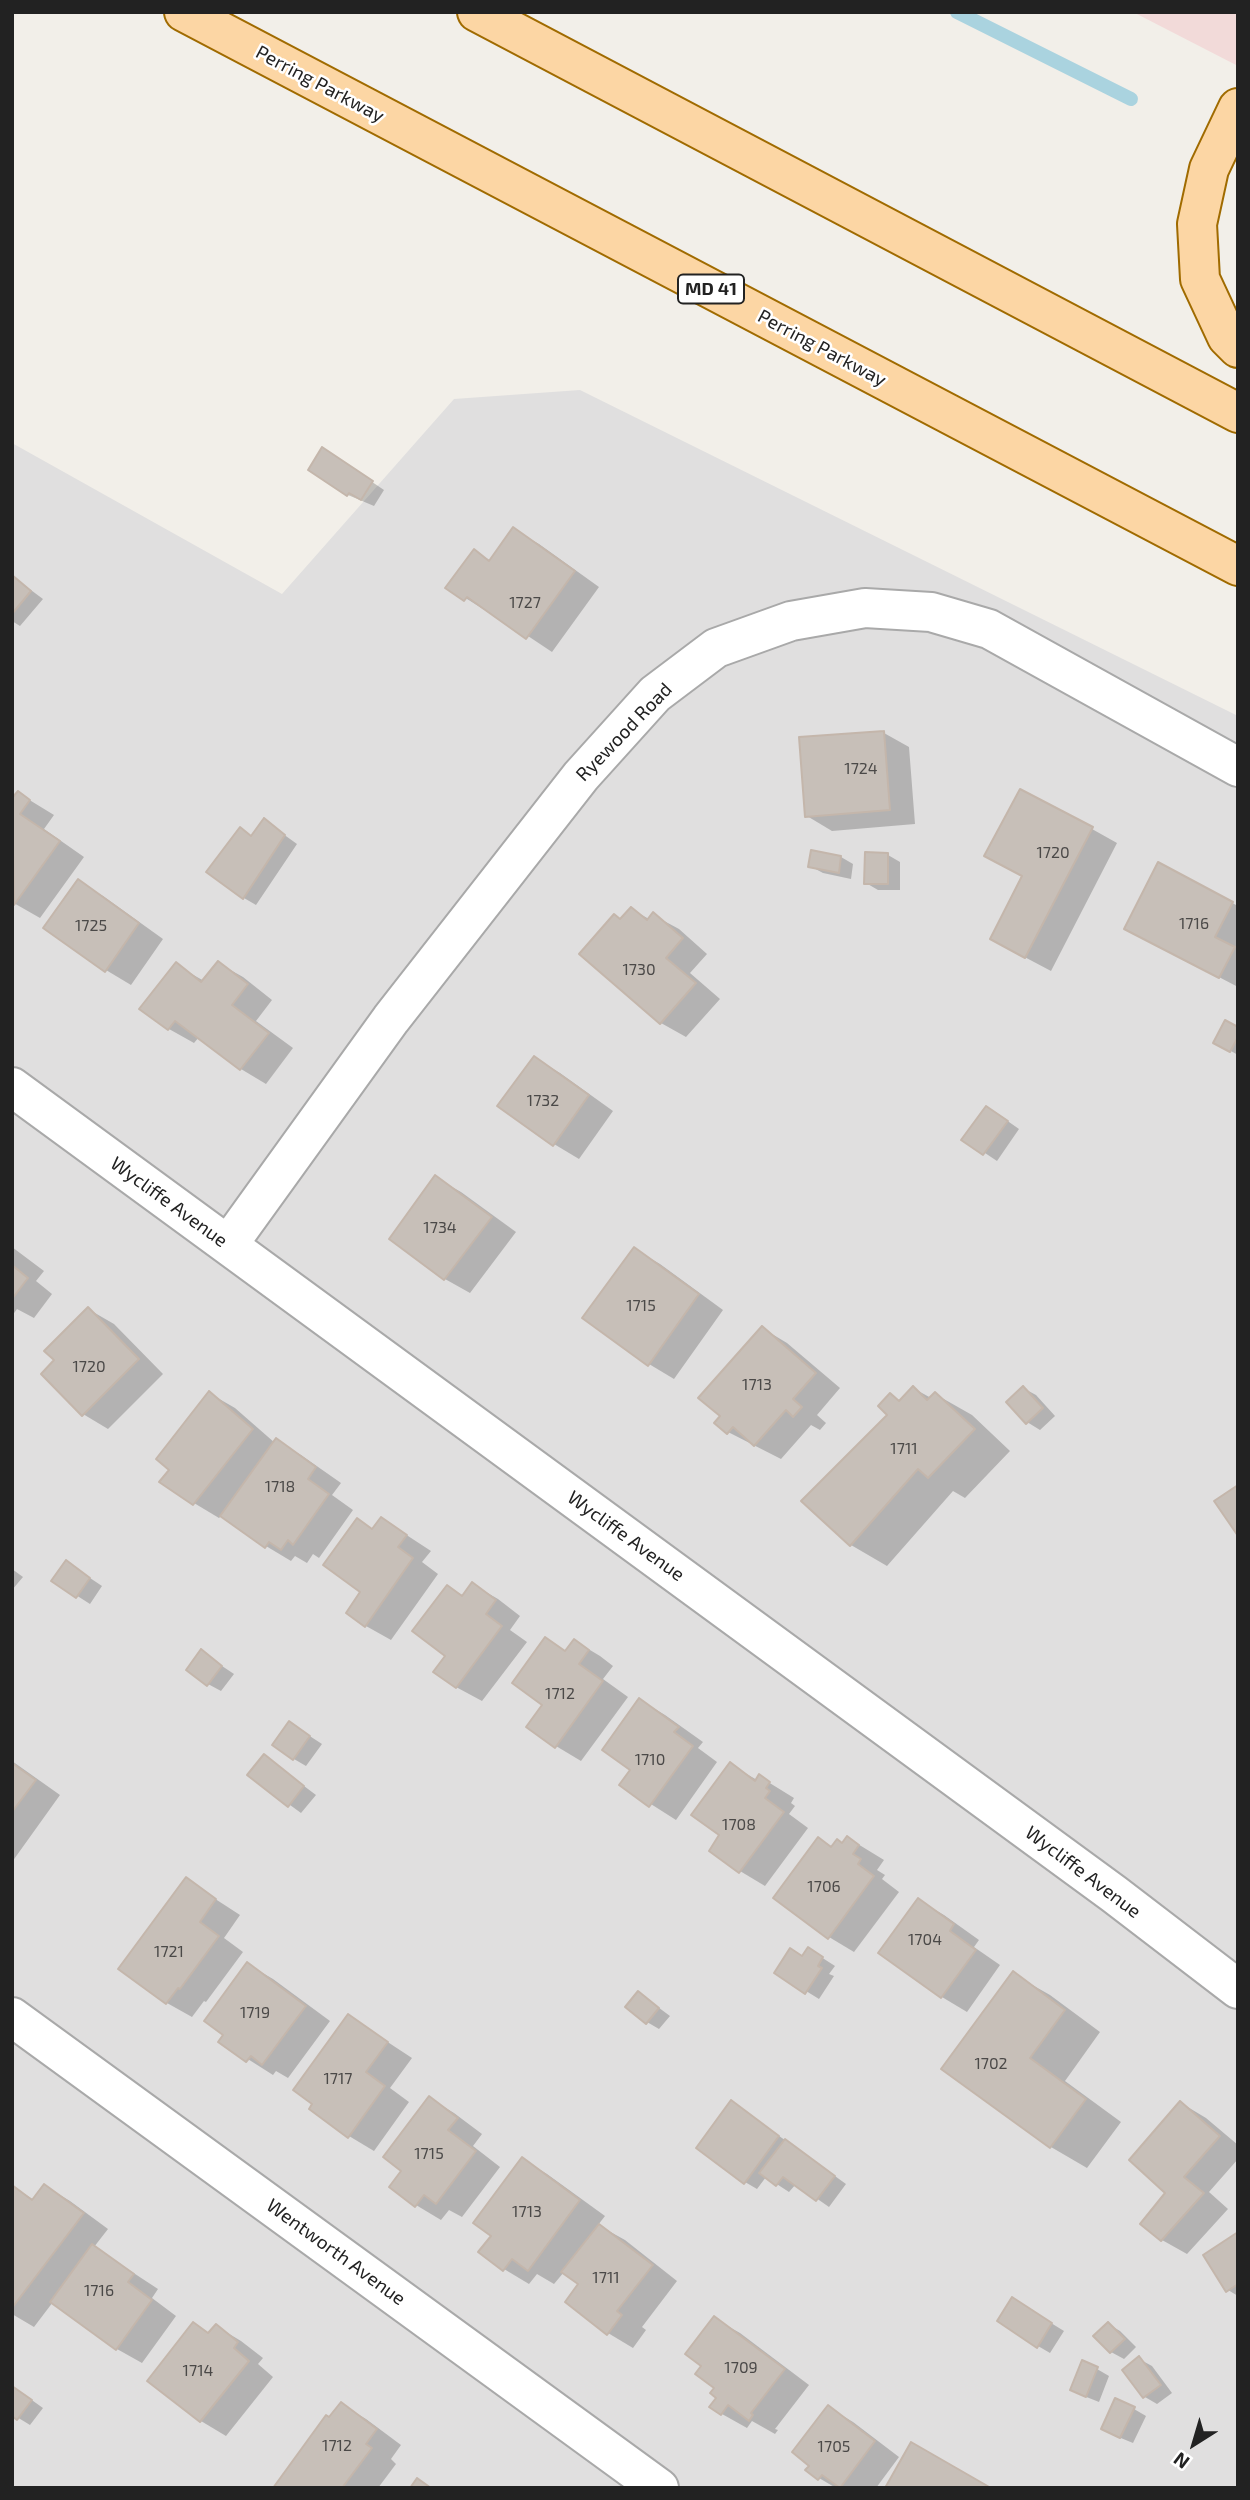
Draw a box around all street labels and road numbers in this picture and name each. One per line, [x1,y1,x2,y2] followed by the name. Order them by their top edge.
[252,41,388,127] street label: Perring Parkway
[678,274,744,304] road number: MD 41
[754,305,890,391] street label: Perring Parkway
[571,678,677,786] street label: Ryewood Road
[106,1152,232,1252] street label: Wycliffe Avenue
[563,1486,689,1586] street label: Wycliffe Avenue
[1021,1821,1145,1923] street label: Wycliffe Avenue
[262,2194,410,2310] street label: Wentworth Avenue

